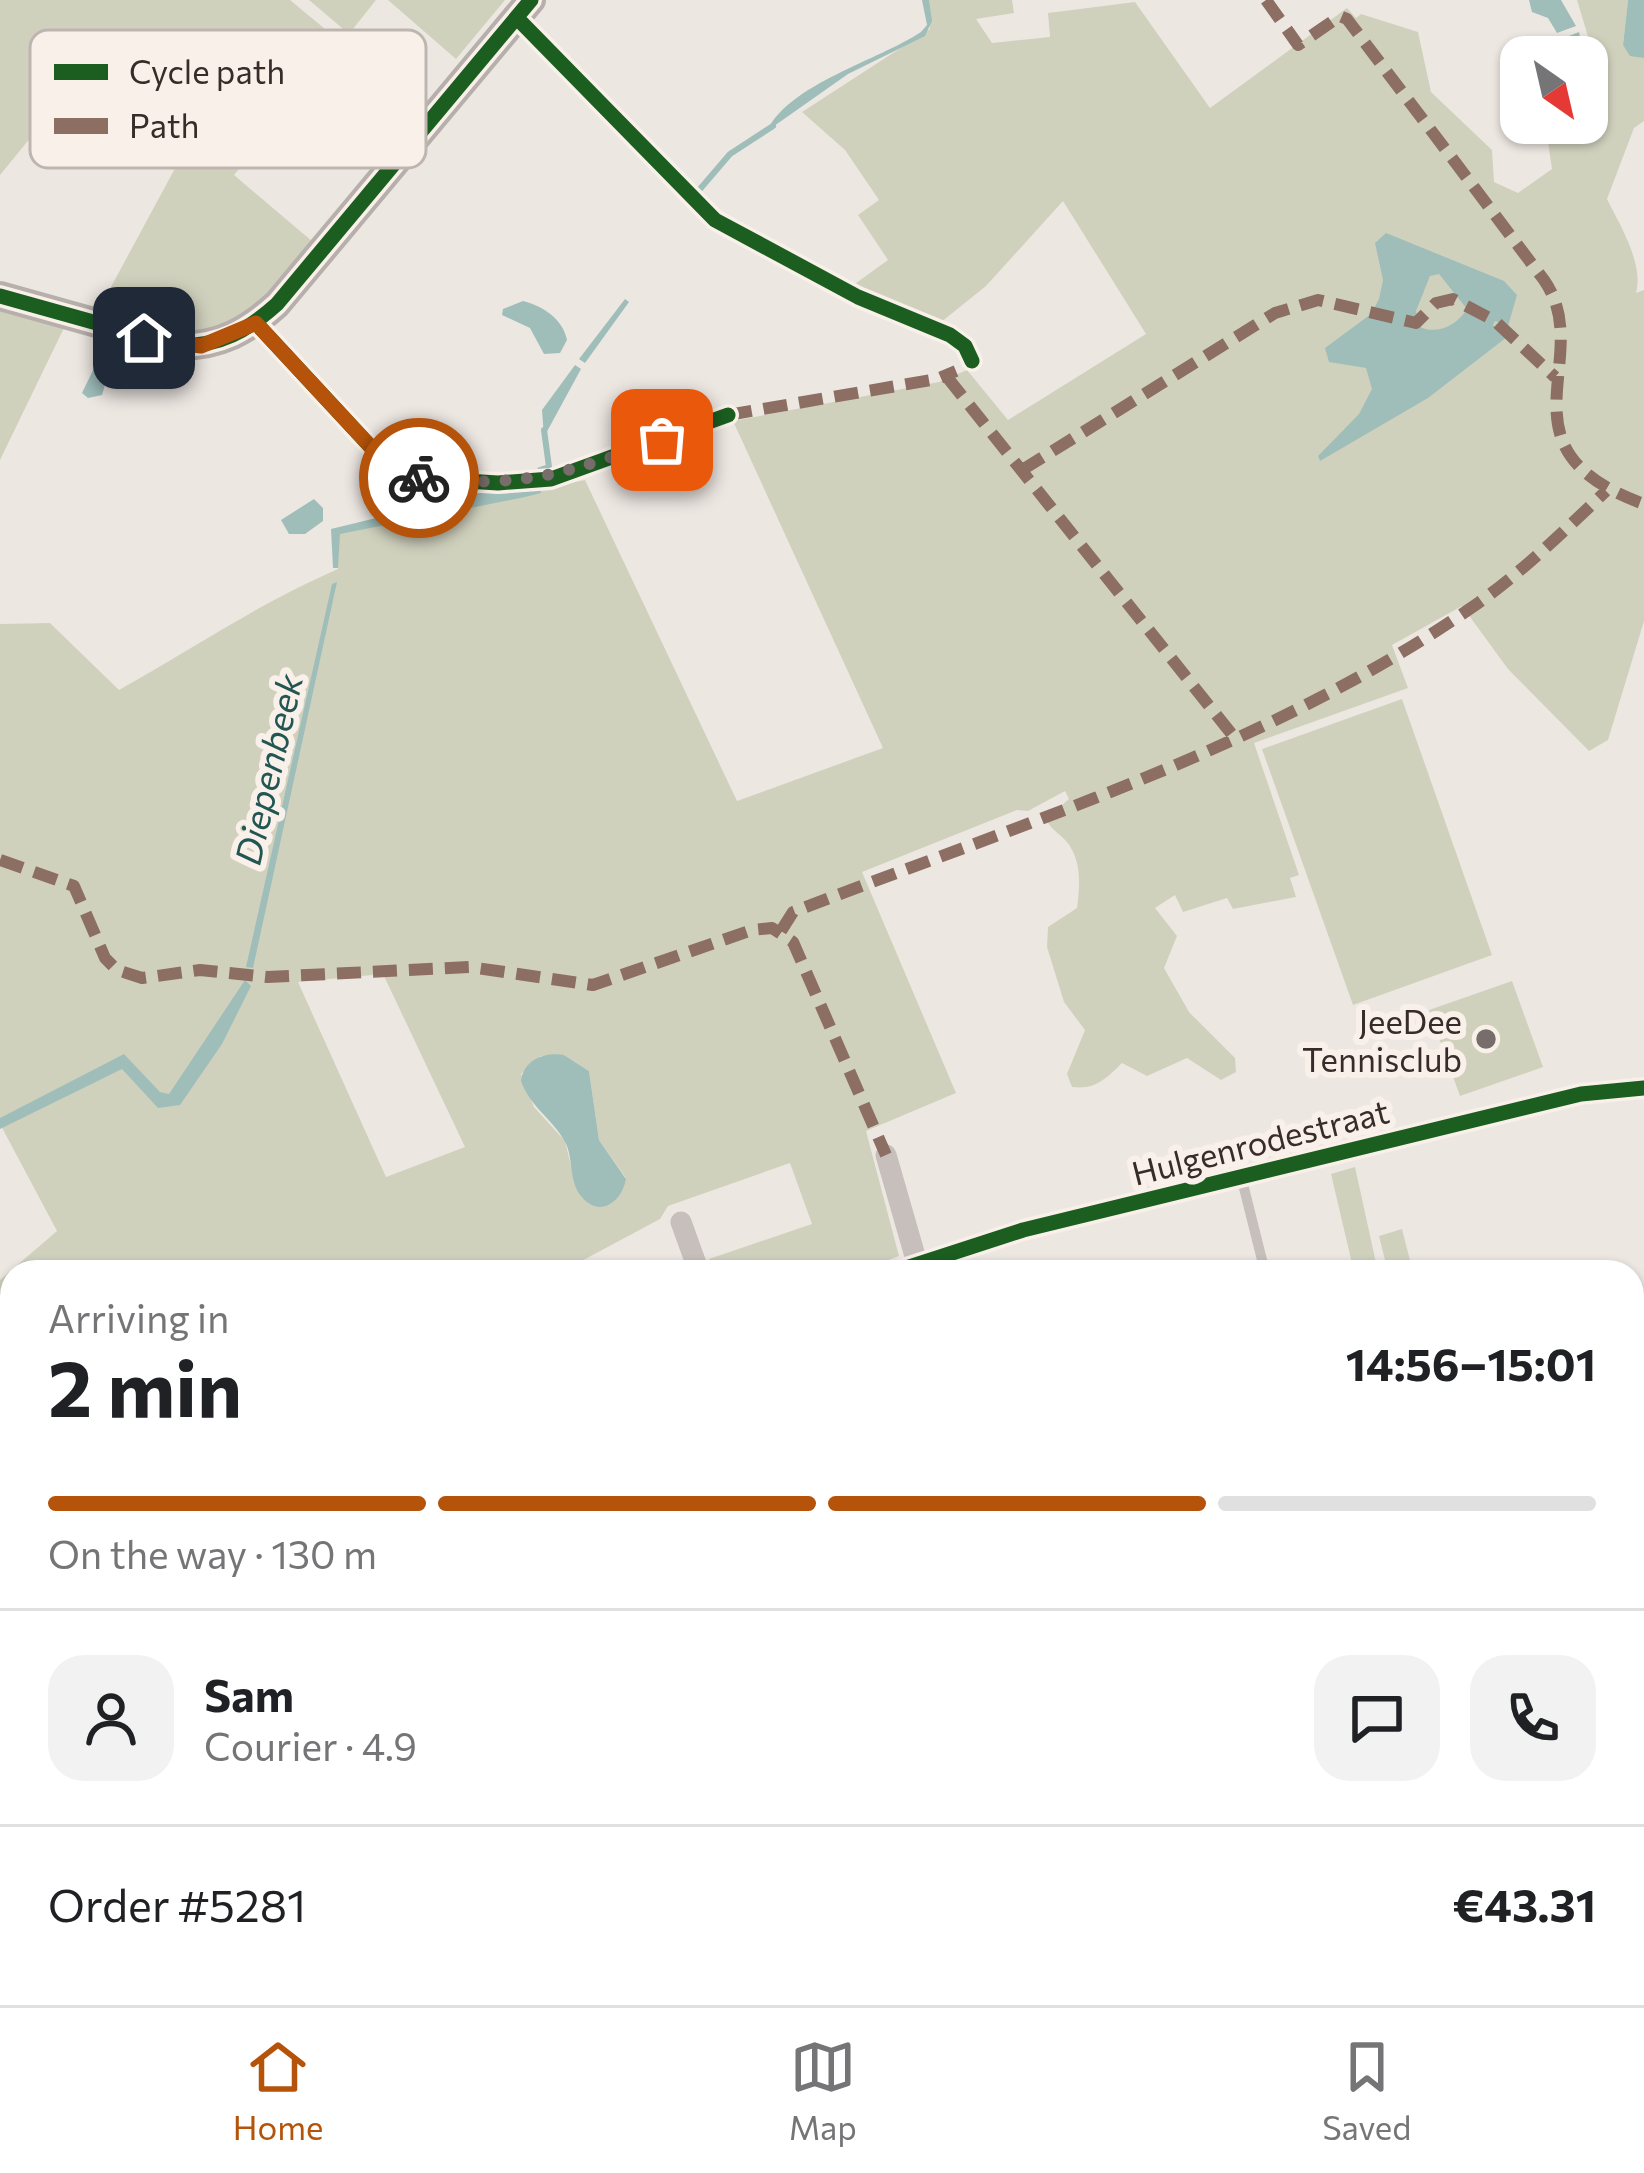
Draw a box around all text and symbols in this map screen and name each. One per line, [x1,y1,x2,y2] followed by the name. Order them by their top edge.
[30,30,426,168] legend
[1500,36,1608,144] north arrow
[1500,36,1608,144] map controls
[129,50,285,91] text: Cycle path
[129,104,199,145] text: Path
[93,287,195,389] pin
[111,305,177,371] icon: home
[611,389,713,491] pin
[629,407,695,473] icon: bag
[359,418,479,538] courier
[386,445,452,511] icon: bike
[224,668,311,869] water label: Diepenbeek
[1302,1000,1462,1079] place label: JeeDee Tennisclub
[1473,1026,1499,1052] marker: JeeDee Tennisclub
[1127,1089,1393,1193] street label: Hulgenrodestraat
[48,1293,229,1341] text: Arriving in
[1346,1335,1596,1390] text: 14:56–15:01
[48,1338,242,1433] text: 2 min
[48,1529,377,1577] text: On the way · 130 m
[48,1655,174,1781] button: person
[1314,1655,1440,1781] button: chat
[1470,1655,1596,1781] button: phone
[204,1666,294,1721] text: Sam
[204,1721,417,1769] text: Courier · 4.9
[48,1876,306,1931] text: Order #5281
[1453,1876,1596,1931] text: €43.31
[233,2034,323,2147] tab: Home
[789,2034,857,2147] tab: Map
[1322,2034,1411,2147] tab: Saved

